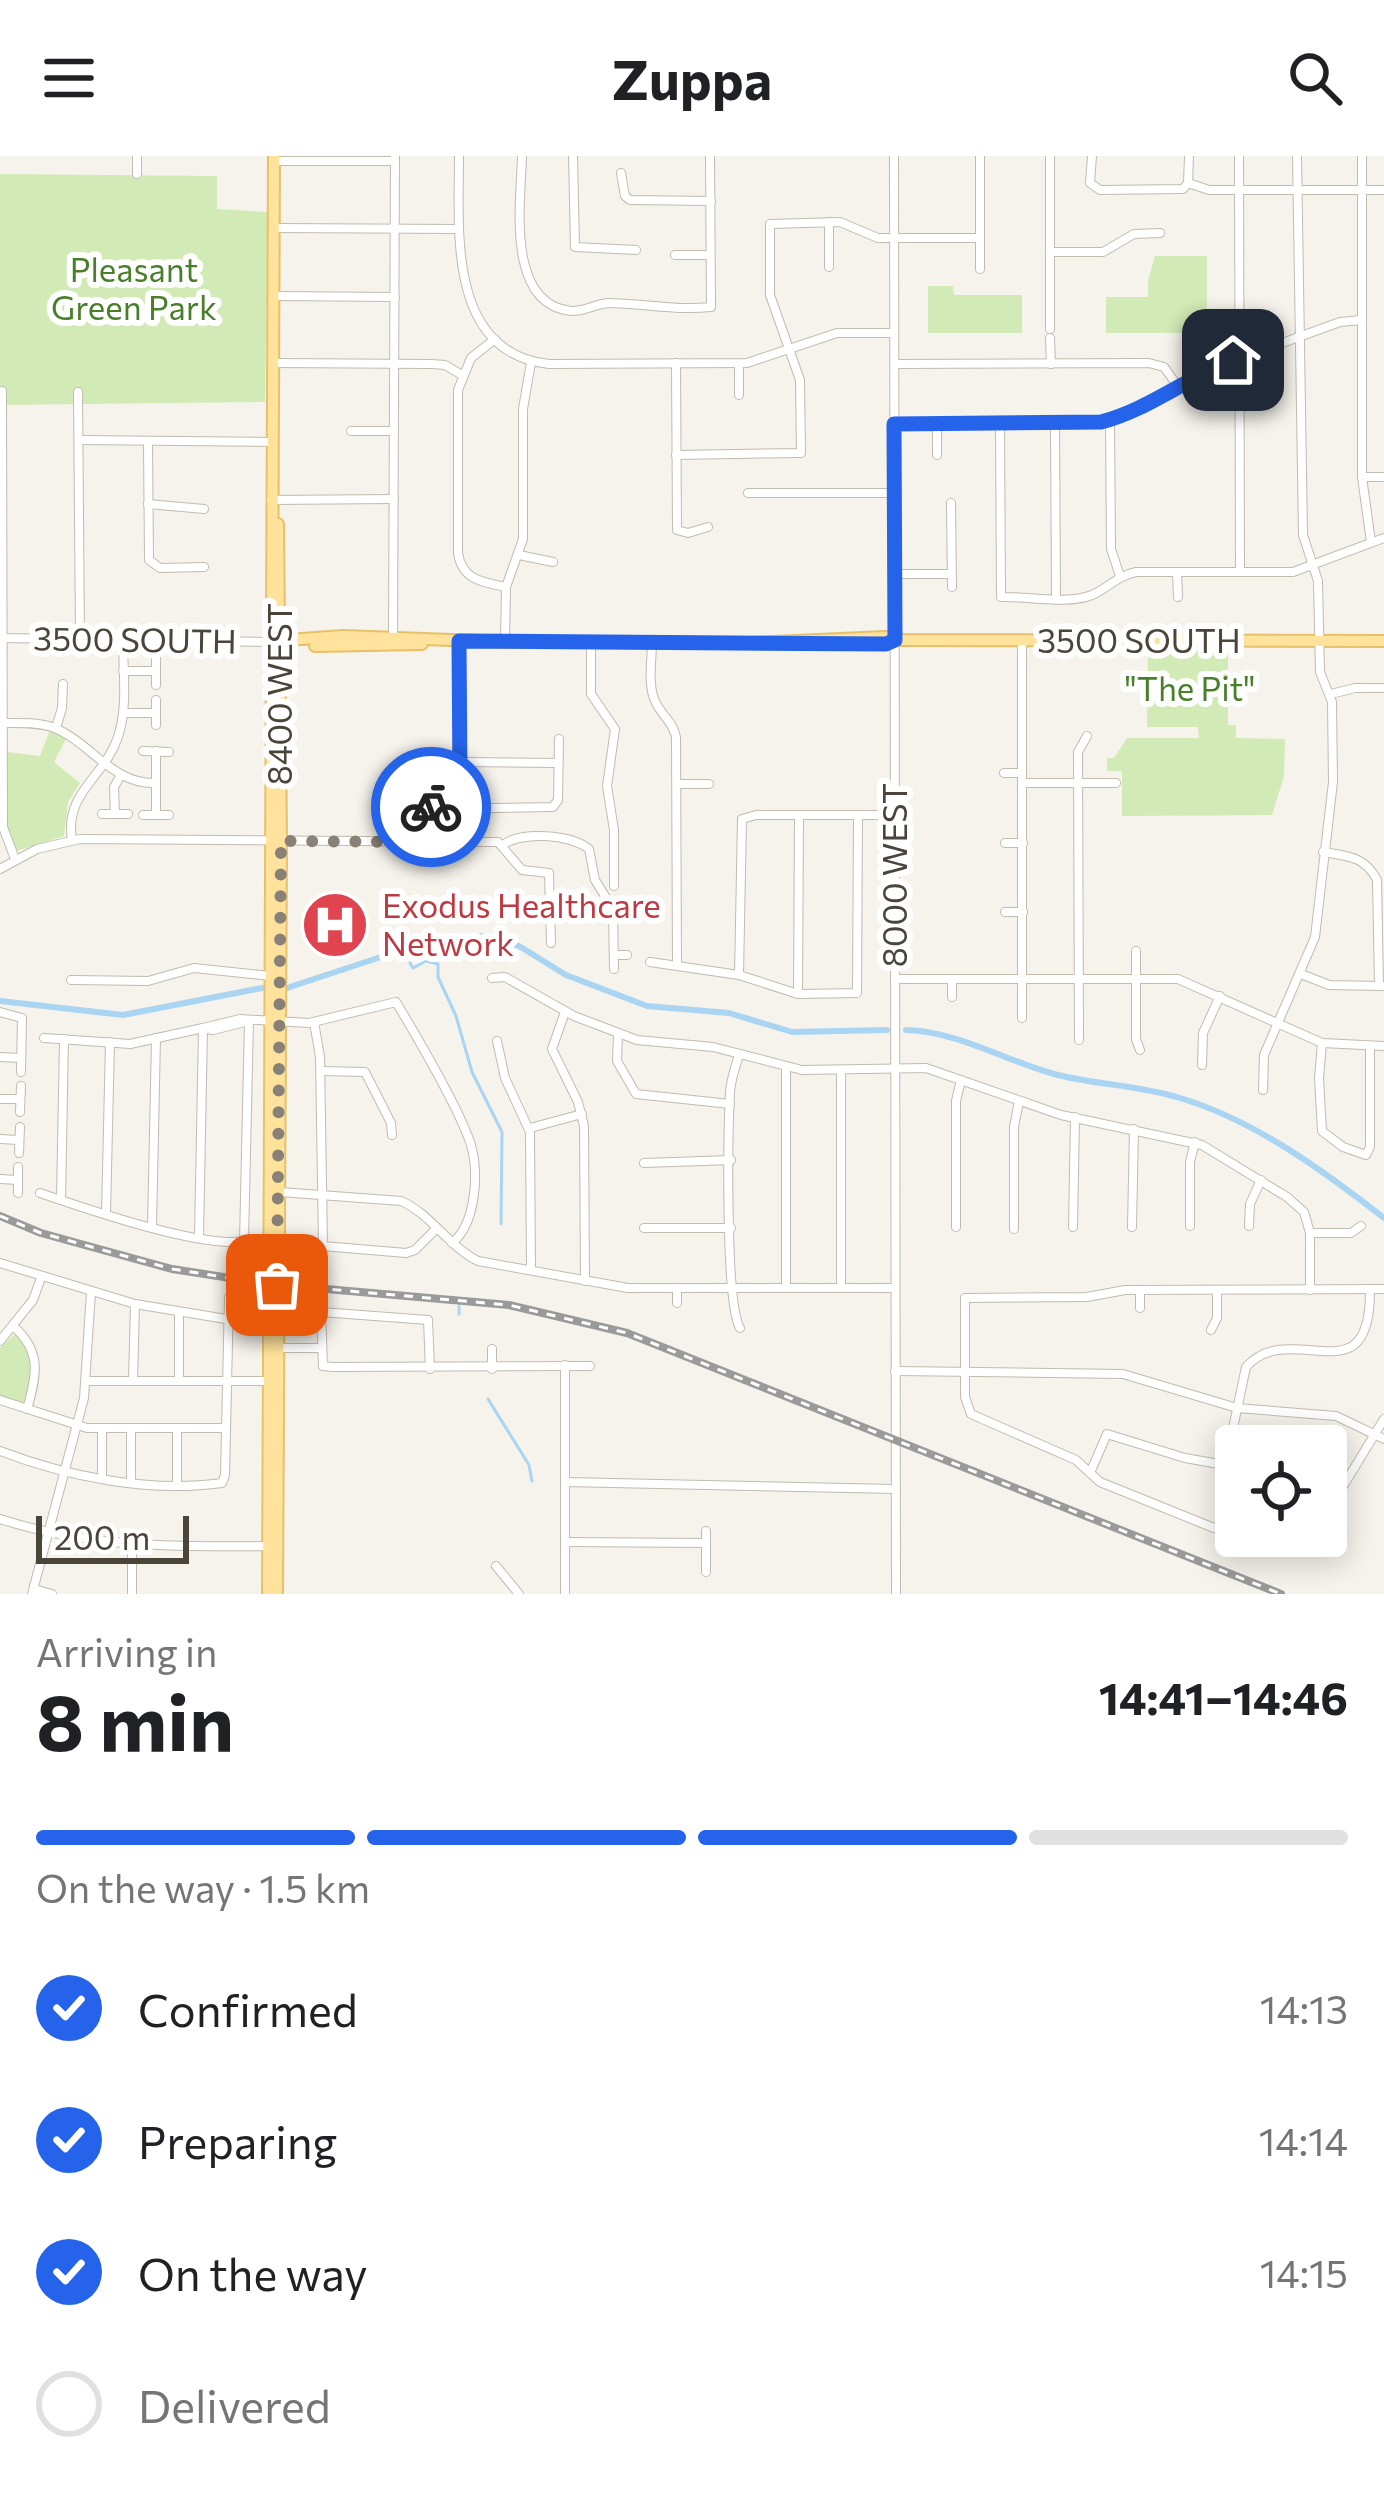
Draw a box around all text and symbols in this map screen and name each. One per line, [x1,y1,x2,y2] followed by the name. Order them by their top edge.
[36,45,102,111] icon: menu
[612,45,772,111] text: Zuppa
[1282,45,1348,111] icon: search
[51,248,217,327] park label: Pleasant Green Park
[1182,309,1284,411] pin
[1200,327,1266,393] icon: home
[258,603,299,785] street label: 8400 WEST
[33,616,237,661] street label: 3500 SOUTH
[1037,619,1241,660] street label: 3500 SOUTH
[1124,667,1256,708] park label: "The Pit"
[371,747,491,867] courier
[398,774,464,840] icon: bike
[873,783,914,967] street label: 8000 WEST
[382,884,661,963] place label: Exodus Healthcare Network
[300,890,370,960] hospital icon: Exodus Healthcare Network
[226,1234,328,1336] pin
[244,1252,310,1318] icon: bag
[1215,1425,1347,1557] map controls
[1215,1425,1347,1557] button: locate
[36,1510,189,1563] scale bar
[54,1516,150,1557] text: 200 m
[36,1627,217,1675] text: Arriving in
[1099,1669,1348,1724] text: 14:41–14:46
[36,1672,234,1767] text: 8 min
[36,1863,370,1911] text: On the way · 1.5 km
[36,1975,102,2041] icon: check
[138,1981,358,2036] text: Confirmed
[1260,1984,1348,2032] text: 14:13
[36,2107,102,2173] icon: check
[138,2113,337,2168] text: Preparing
[1259,2116,1348,2164] text: 14:14
[36,2239,102,2305] icon: check
[138,2245,368,2300] text: On the way
[1260,2248,1348,2296] text: 14:15
[138,2377,331,2432] text: Delivered

